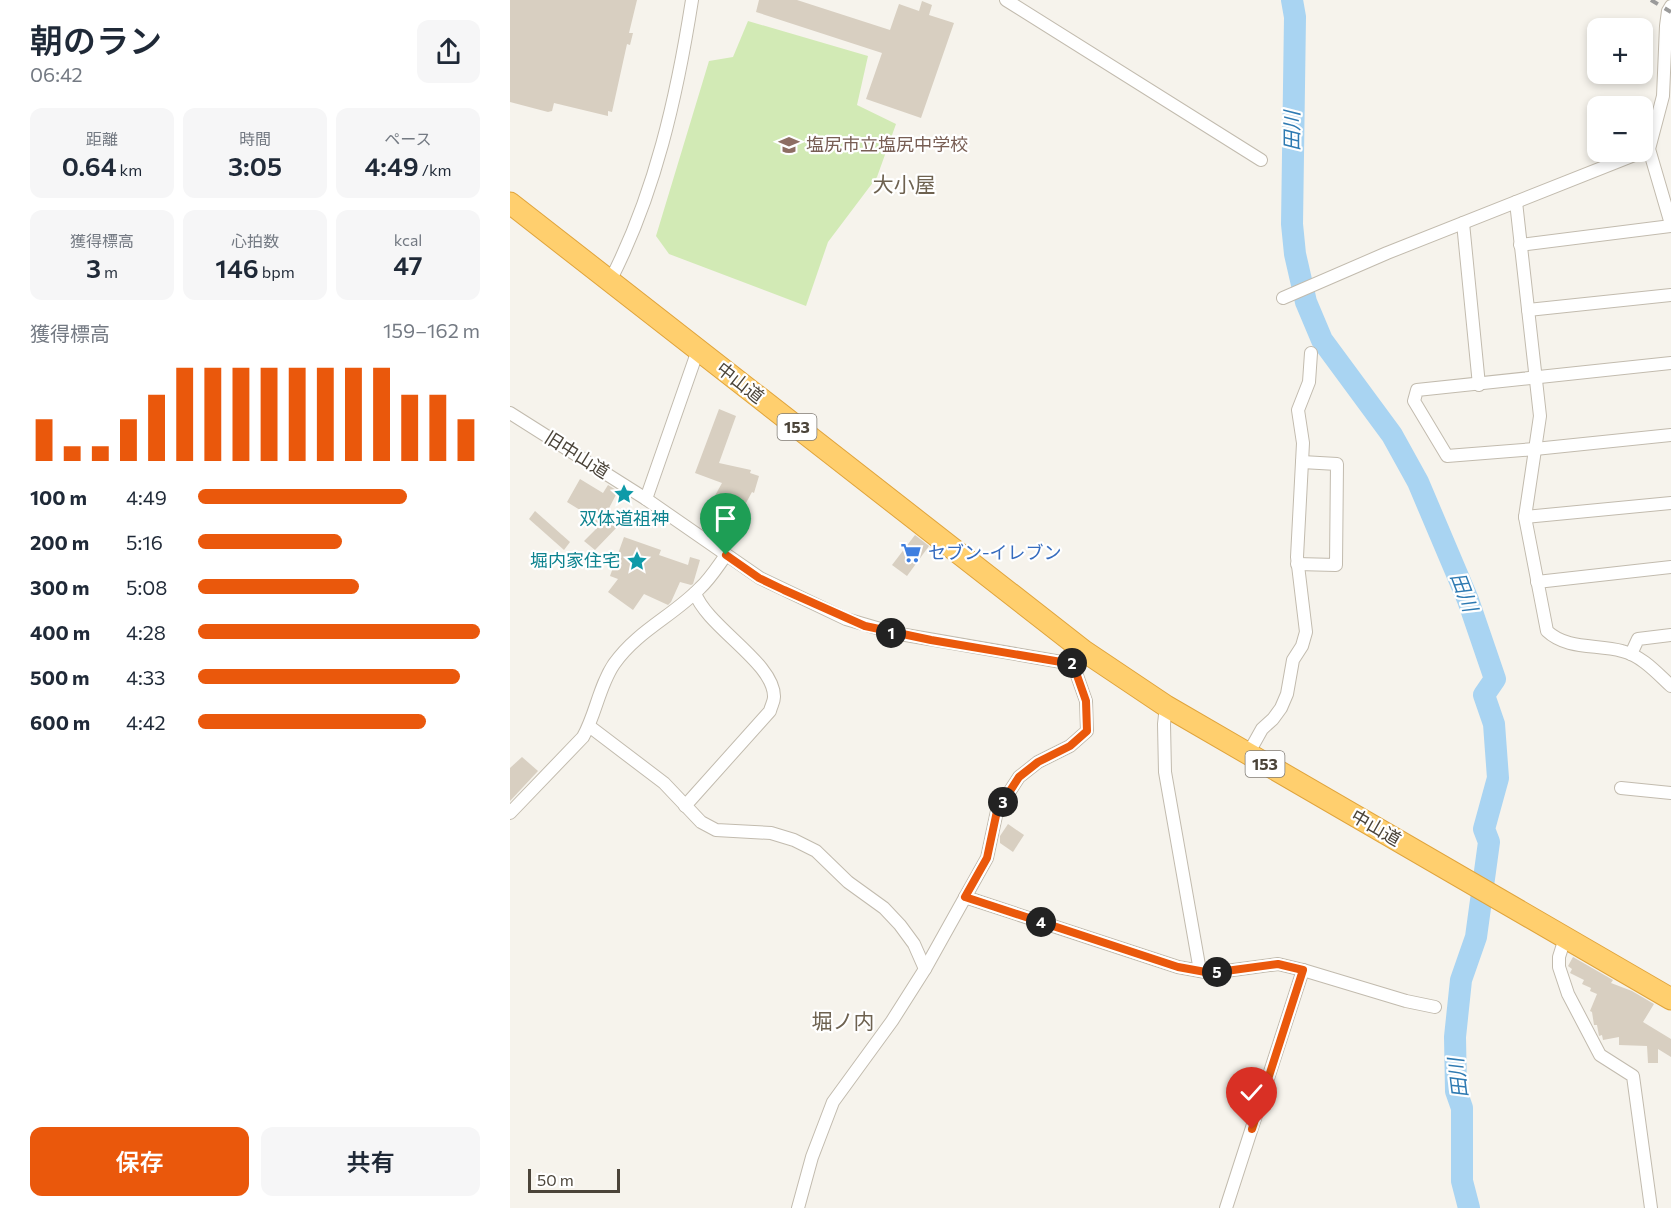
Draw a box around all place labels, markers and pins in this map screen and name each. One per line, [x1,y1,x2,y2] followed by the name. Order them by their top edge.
[777,133,801,157] school or university icon: 塩尻市立塩尻中学校
[806,133,968,155] place label: 塩尻市立塩尻中学校
[612,482,636,506] place icon: 双体道祖神
[700,493,751,555] pin
[579,507,669,529] place label: 双体道祖神
[899,541,923,565] supermarket icon: セブン-イレブン
[928,541,1062,563] place label: セブン-イレブン
[530,549,620,571] place label: 堀内家住宅
[625,549,649,573] place icon: 堀内家住宅
[876,618,906,648] pin: 1
[1057,648,1087,678] pin: 2
[988,787,1018,817] pin: 3
[1026,907,1056,937] pin: 4
[1202,957,1232,987] pin: 5
[1226,1067,1277,1129] pin

